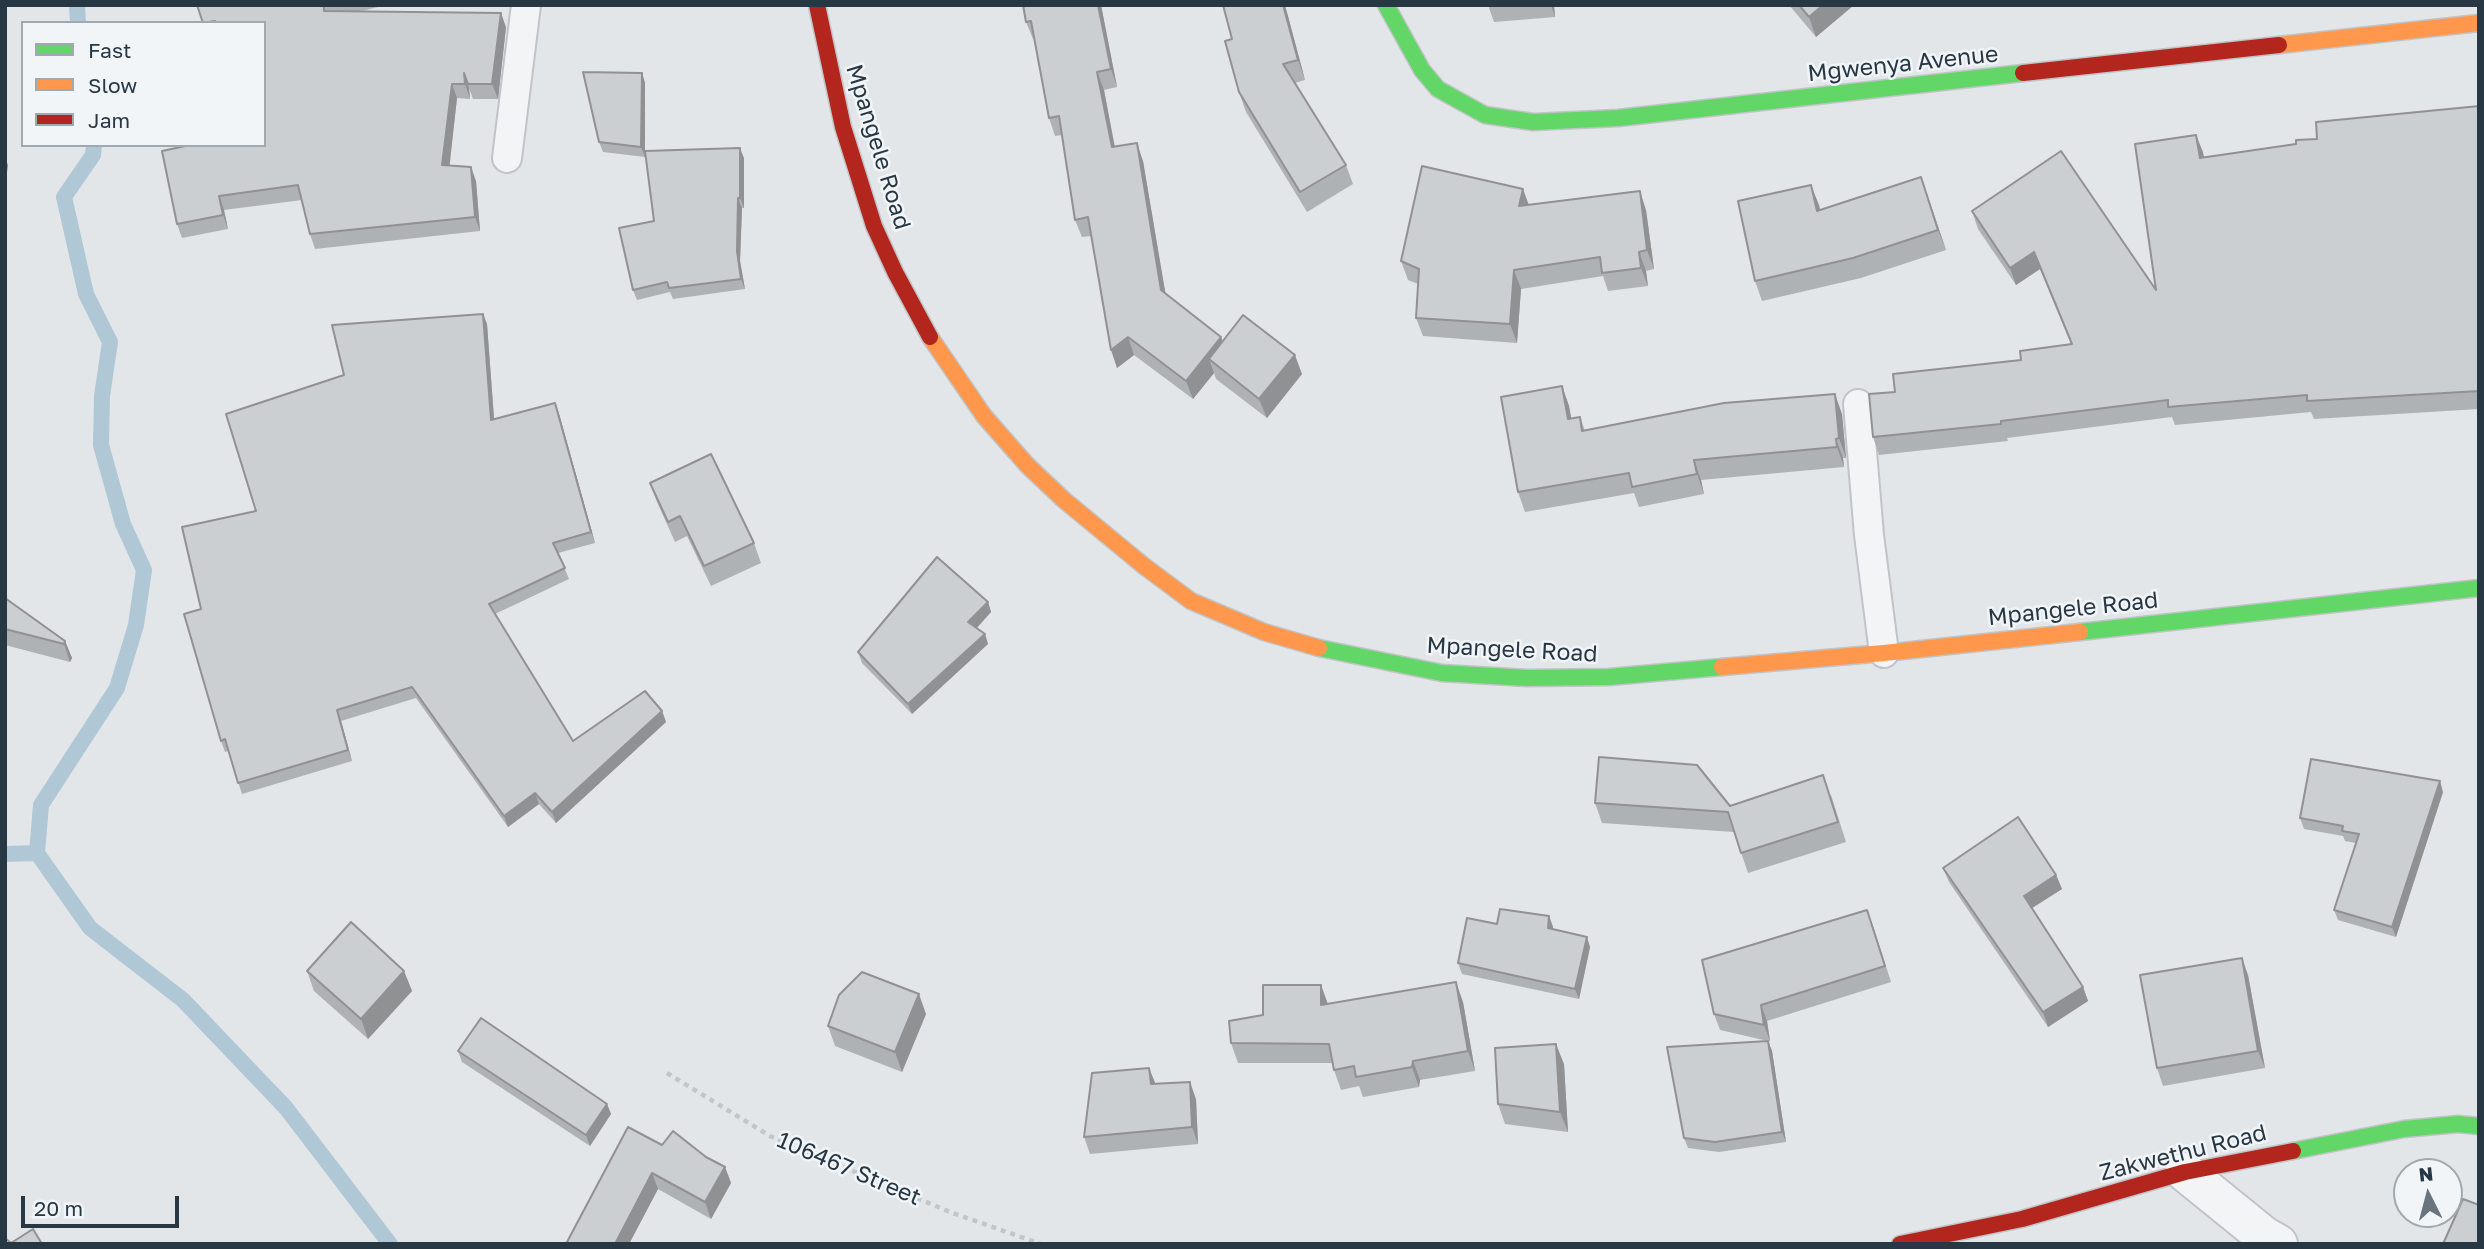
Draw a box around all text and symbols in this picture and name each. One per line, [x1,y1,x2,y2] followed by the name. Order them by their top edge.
[21,21,266,147] legend
[88,37,131,63] text: Fast
[1806,40,2000,88] street label: Mgwenya Avenue
[840,61,916,233] street label: Mpangele Road
[88,72,137,98] text: Slow
[88,107,130,133] text: Jam
[1986,586,2160,632] street label: Mpangele Road
[1426,632,1598,668] street label: Mpangele Road
[2097,1119,2269,1187] street label: Zakwethu Road
[773,1126,925,1212] street label: 106467 Street
[2393,1158,2463,1228] north arrow
[2418,1161,2434,1186] text: N
[24,1182,182,1226] scale bar
[34,1195,83,1221] text: 20 m

